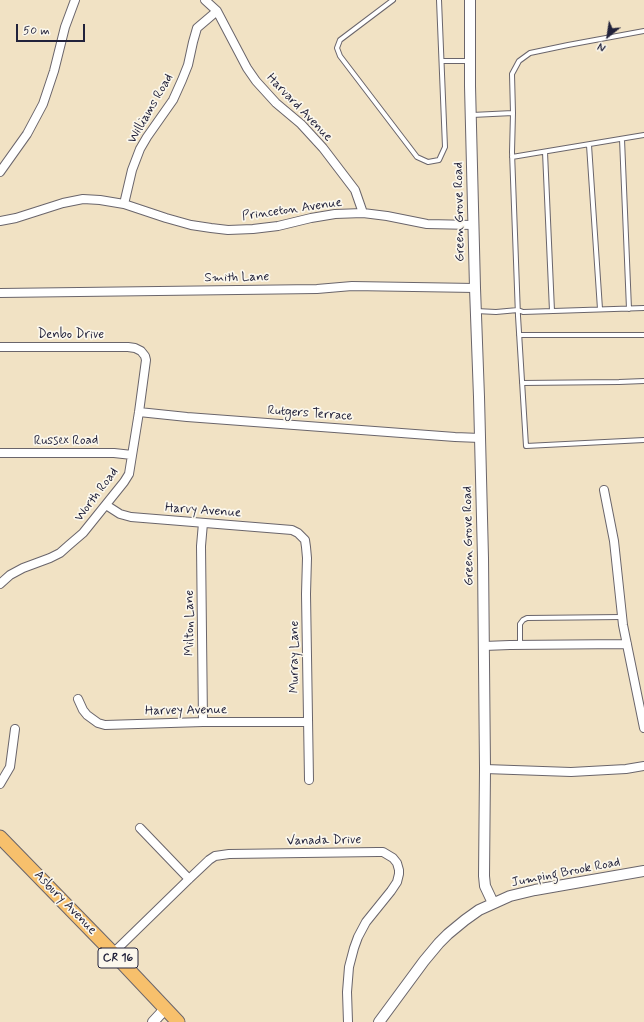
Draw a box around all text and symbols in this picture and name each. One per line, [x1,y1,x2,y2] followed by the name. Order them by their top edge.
[18,16,87,42] scale bar
[588,16,628,56] north arrow
[23,23,50,39] text: 50 m
[595,39,609,54] text: N
[125,71,177,147] street label: Williams Road
[263,71,335,145] street label: Harvard Avenue
[451,162,469,262] street label: Green Grove Road
[241,195,343,225] street label: Princeton Avenue
[204,270,270,286] street label: Smith Lane
[38,327,104,343] street label: Denbo Drive
[267,403,353,425] street label: Rutgers Terrace
[34,433,98,449] street label: Russex Road
[72,465,122,525] street label: Worth Road
[460,486,478,586] street label: Green Grove Road
[164,501,242,521] street label: Harvy Avenue
[182,590,198,656] street label: Milton Lane
[287,621,303,693] street label: Murray Lane
[145,702,227,720] street label: Harvey Avenue
[287,833,361,849] street label: Vanada Drive
[510,855,622,891] street label: Jumping Brook Road
[30,868,100,938] street label: Asbury Avenue
[98,948,138,968] road number: CR 16

